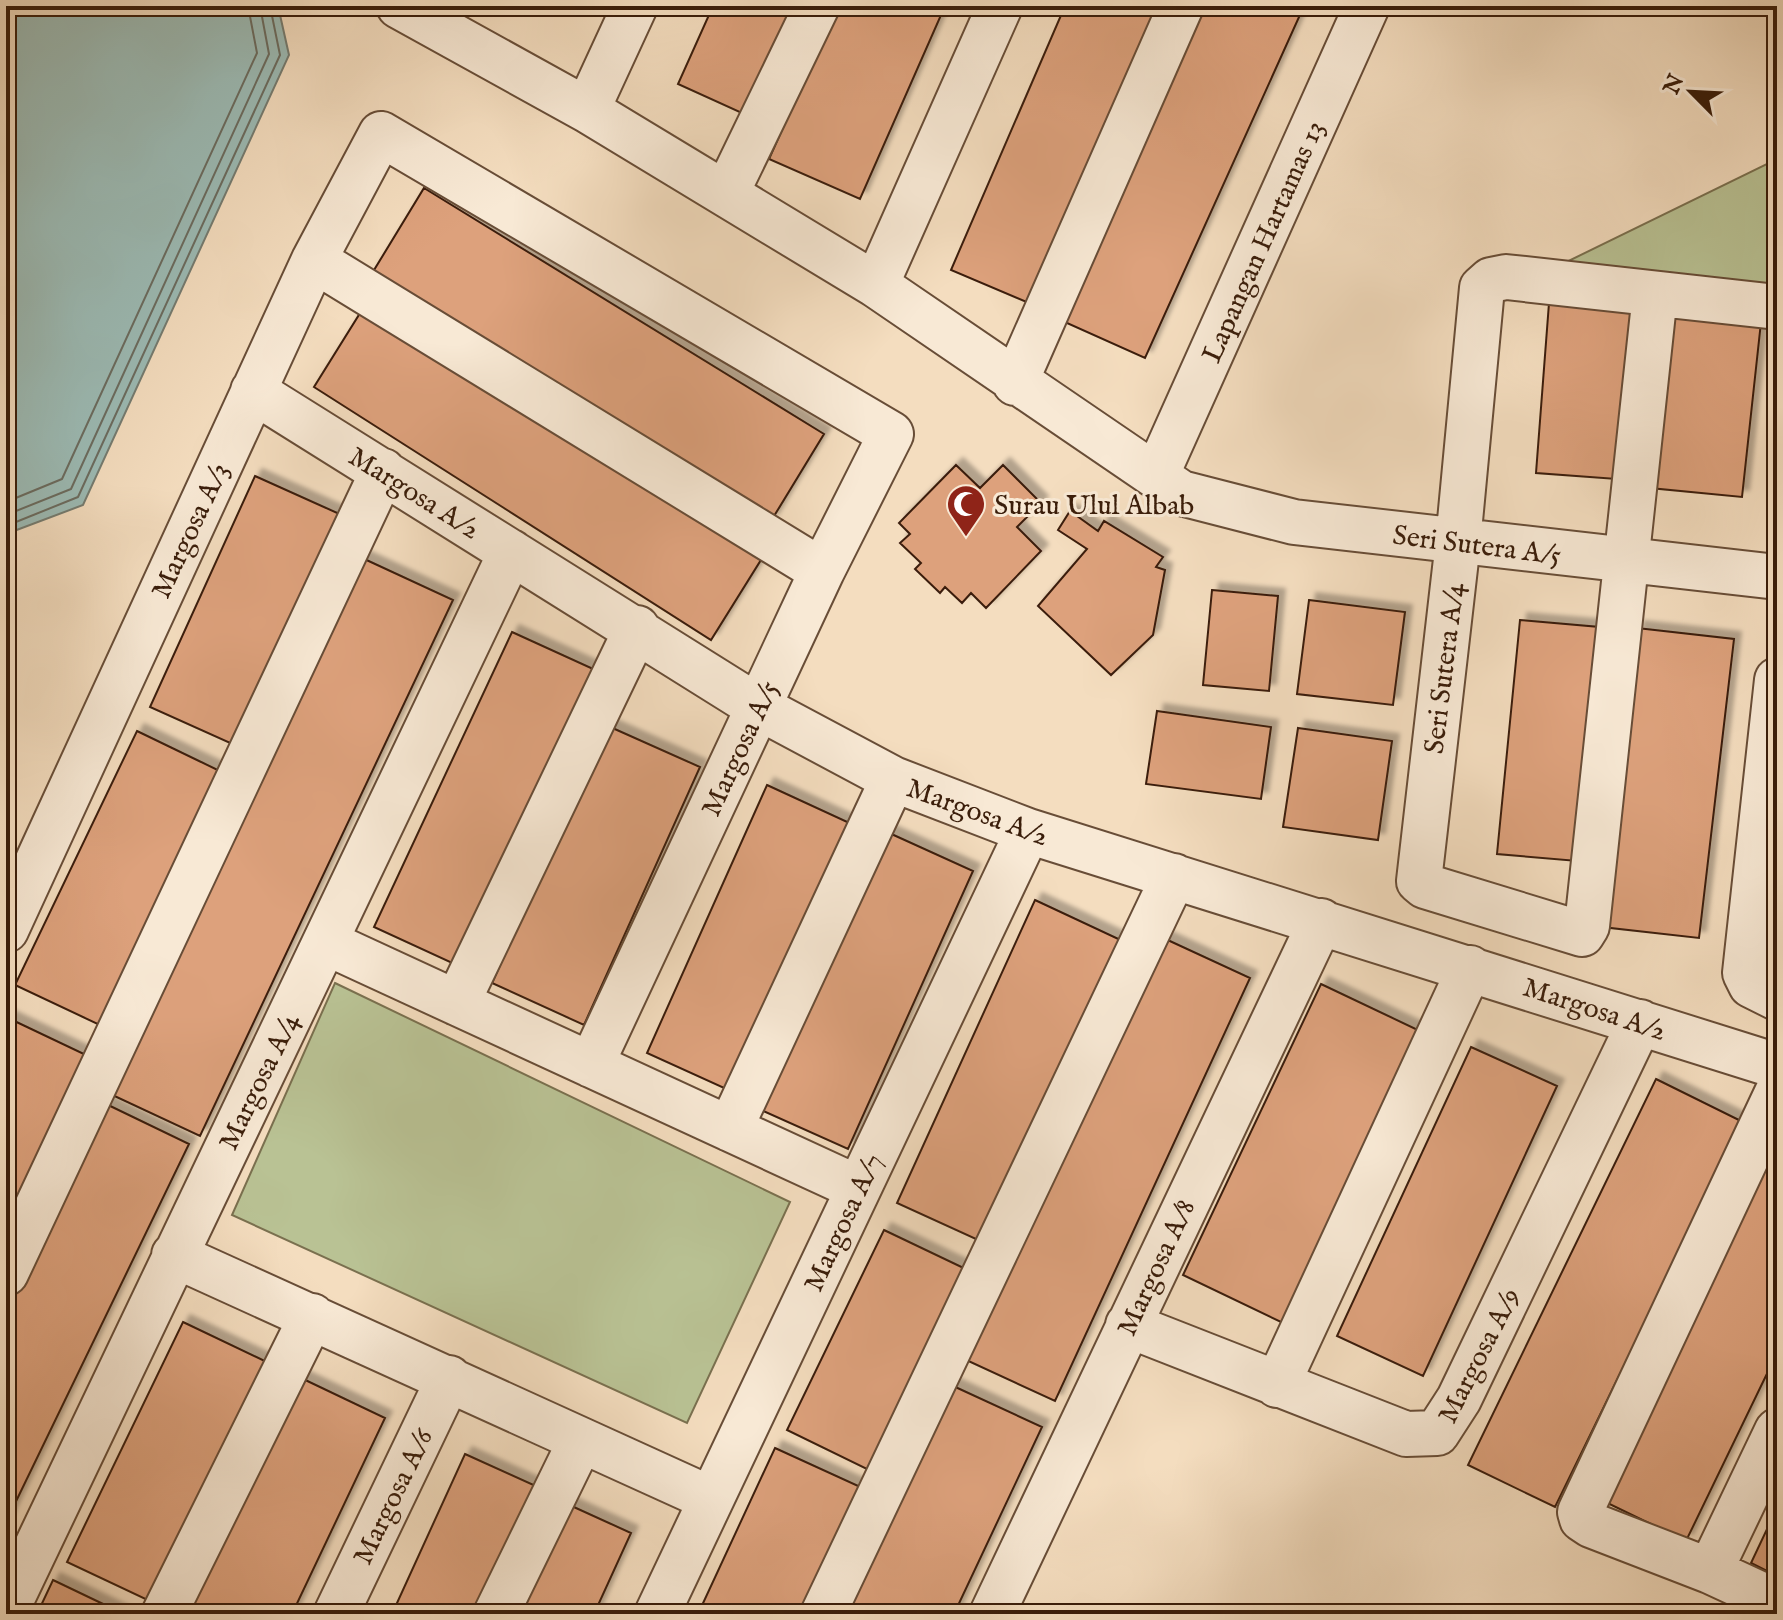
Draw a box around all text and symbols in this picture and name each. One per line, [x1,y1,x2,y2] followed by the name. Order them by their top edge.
[1651,52,1731,132] north arrow
[1657,70,1691,100] text: N
[1195,116,1333,368] street label: Lapangan Hartamas 13
[341,440,486,548] street label: Margosa A/2
[145,458,238,605] street label: Margosa A/3
[945,483,987,538] mosque icon: Surau Ulul Albab
[994,489,1194,524] place label: Surau Ulul Albab
[1390,519,1563,574] street label: Seri Sutera A/5
[1418,580,1473,756] street label: Seri Sutera A/4
[695,676,788,822] street label: Margosa A/5
[901,772,1053,855] street label: Margosa A/2
[1518,971,1670,1050] street label: Margosa A/2
[212,1008,309,1156] street label: Margosa A/4
[797,1148,892,1298] street label: Margosa A/7
[1110,1194,1204,1342] street label: Margosa A/8
[1431,1282,1529,1430] street label: Margosa A/9
[346,1422,443,1571] street label: Margosa A/6

